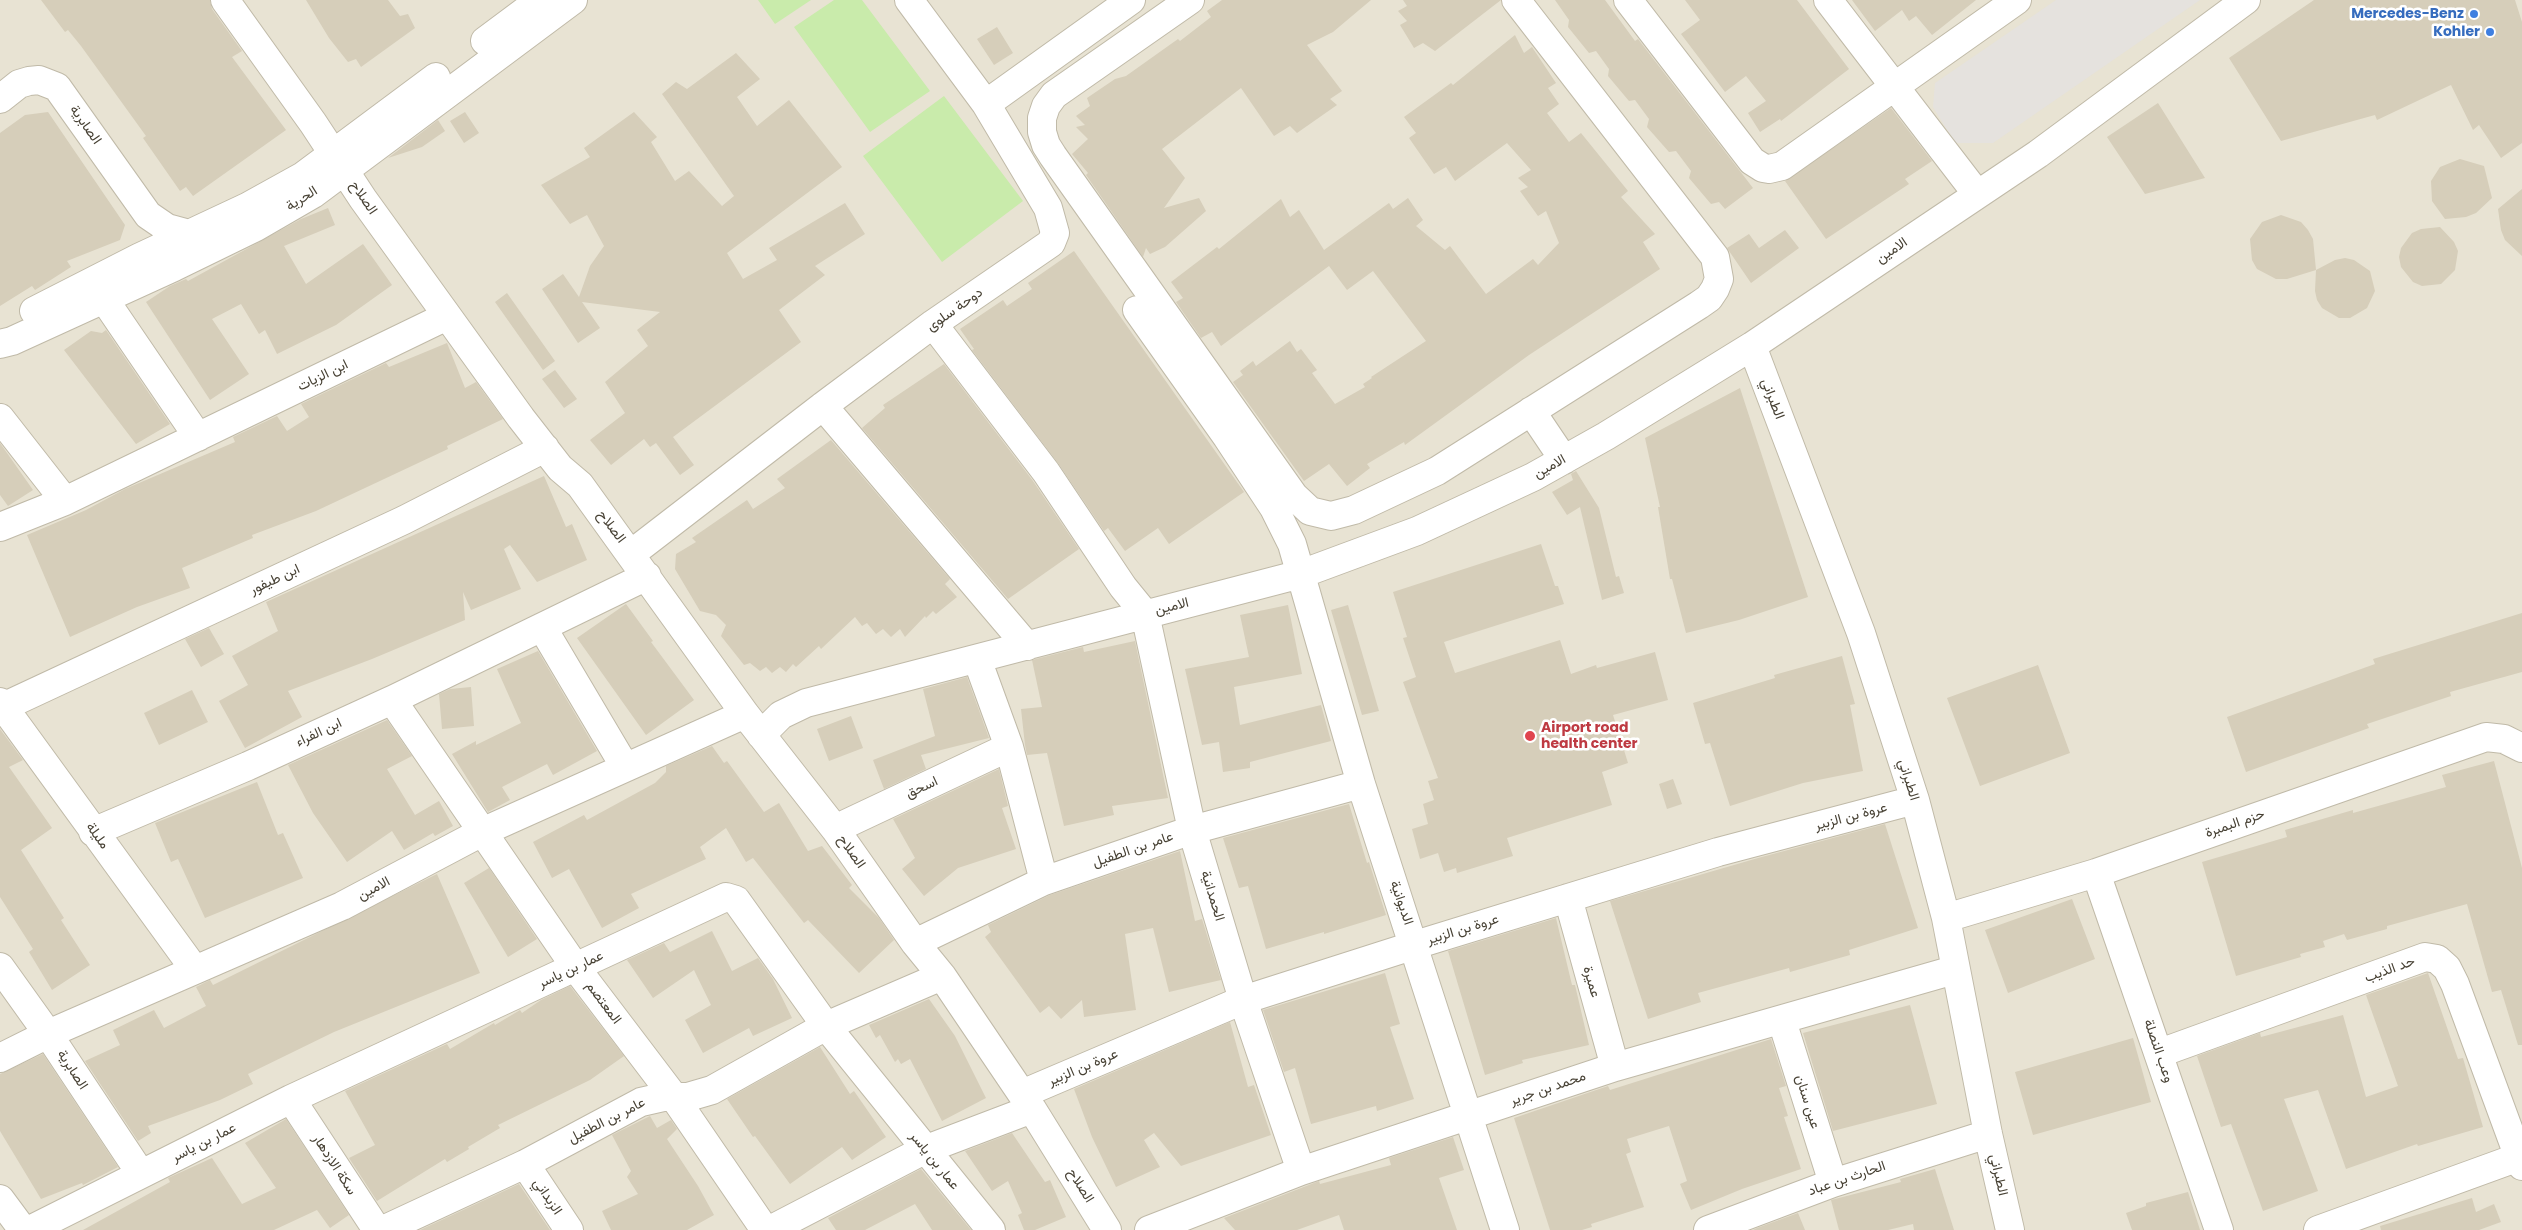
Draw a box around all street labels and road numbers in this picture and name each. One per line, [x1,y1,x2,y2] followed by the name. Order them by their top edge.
[65,102,105,148] street label: الصابرية
[346,178,380,218] street label: الصلاح
[283,183,321,215] street label: الحرية
[1873,234,1911,268] street label: الامين
[924,285,986,335] street label: دوحة سلوى
[295,357,351,395] street label: ابن الزيات
[1757,376,1787,422] street label: الطبراني
[1531,451,1569,483] street label: الامين
[593,507,629,547] street label: الصلاح
[247,561,303,599] street label: ابن طيفور
[1153,595,1191,619] street label: الامين
[293,715,345,751] street label: ابن الفراء
[1894,757,1922,803] street label: الطبراني
[903,773,941,803] street label: اسحق
[1813,799,1889,835] street label: عروة بن الزبير
[2203,806,2267,842] street label: حزم البمبرة
[82,819,112,853] street label: مليلة
[1090,828,1176,872] street label: عامر بن الطفيل
[833,832,869,872] street label: الصلاح
[1196,869,1228,923] street label: الحمدانية
[355,874,393,904] street label: الامين
[1386,879,1416,927] street label: الديوانية
[1425,911,1501,949] street label: عروة بن الزبير
[536,948,606,992] street label: عمار بن ياسر
[2362,953,2418,987] street label: حد الذيب
[1579,964,1603,1000] street label: عميرة
[581,978,625,1028] street label: المعتصم
[2139,1017,2177,1085] street label: وعب النصلة
[1045,1046,1121,1090] street label: عروة بن الزبير
[53,1047,91,1093] street label: الصابرية
[1508,1068,1588,1110] street label: محمد بن جرير
[1791,1073,1823,1131] street label: عين سنان
[566,1094,648,1148] street label: عامر بن الطفيل
[169,1120,239,1166] street label: عمار بن ياسر
[905,1129,963,1193] street label: عمار بن ياسر
[308,1132,360,1198] street label: سكة الازدهار
[1985,1152,2011,1198] street label: الطبراني
[1806,1158,1888,1200] street label: الحارث بن عباد
[1063,1166,1097,1206] street label: الصلاح
[529,1176,565,1218] street label: الزبداني

